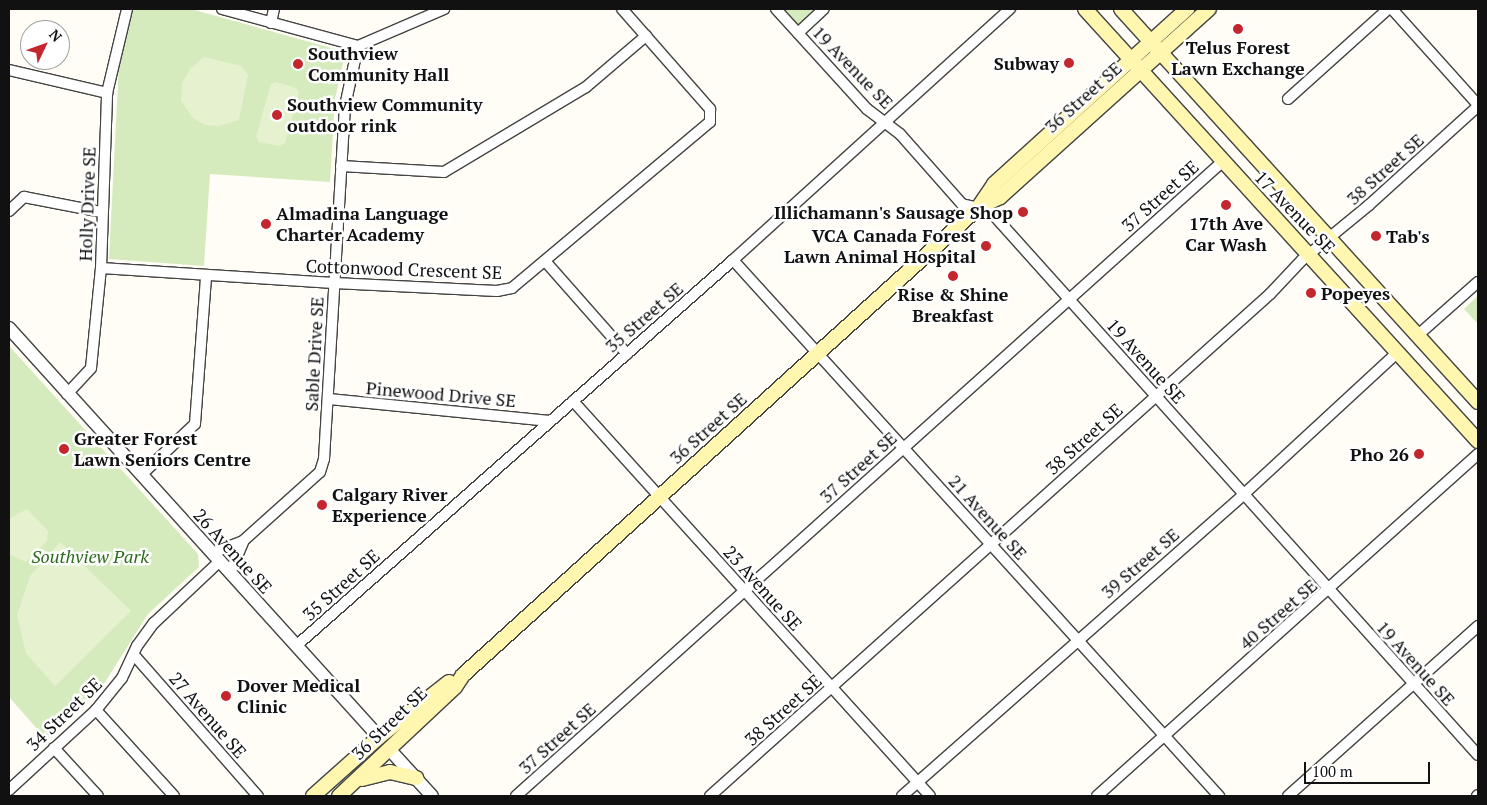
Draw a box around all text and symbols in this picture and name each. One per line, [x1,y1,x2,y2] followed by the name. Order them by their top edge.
[20,20,70,70] north arrow
[808,21,898,113] street label: 19 Avenue SE
[1232,23,1244,35] marker: Telus Forest Lawn Exchange
[45,25,66,46] text: N
[1171,37,1305,80] place label: Telus Forest Lawn Exchange
[308,43,449,86] place label: Southview Community Hall
[994,52,1059,74] place label: Subway
[1040,57,1126,137] street label: 36 Street SE
[1063,57,1075,69] marker: Subway
[292,58,304,70] marker: Southview Community Hall
[287,94,482,136] place label: Southview Community outdoor rink
[271,109,283,121] marker: Southview Community outdoor rink
[1342,129,1428,209] street label: 38 Street SE
[74,146,100,262] street label: Holly Drive SE
[1117,156,1203,236] street label: 37 Street SE
[1250,166,1340,258] street label: 17 Avenue SE
[1220,199,1232,211] marker: 17th Ave Car Wash
[774,201,1013,223] place label: Illichamann's Sausage Shop
[276,203,448,245] place label: Almadina Language Charter Academy
[1017,206,1029,218] marker: Illichamann's Sausage Shop
[1185,213,1267,255] place label: 17th Ave Car Wash
[260,218,272,230] marker: Almadina Language Charter Academy
[784,225,976,268] place label: VCA Canada Forest Lawn Animal Hospital
[1386,225,1430,247] place label: Tab's
[1370,230,1382,242] marker: Tab's
[980,240,992,252] marker: VCA Canada Forest Lawn Animal Hospital
[305,255,503,283] street label: Cottonwood Crescent SE
[947,270,959,282] marker: Rise & Shine Breakfast
[601,277,687,357] street label: 35 Street SE
[1321,282,1390,304] place label: Popeyes
[898,284,1008,326] place label: Rise & Shine Breakfast
[1305,287,1317,299] marker: Popeyes
[300,296,328,412] street label: Sable Drive SE
[1102,314,1190,408] street label: 19 Avenue SE
[365,377,517,411] street label: Pinewood Drive SE
[665,388,751,468] street label: 36 Street SE
[1041,399,1127,479] street label: 38 Street SE
[815,427,901,507] street label: 37 Street SE
[74,428,251,470] place label: Greater Forest Lawn Seniors Centre
[58,443,70,455] marker: Greater Forest Lawn Seniors Centre
[1350,443,1409,465] place label: Pho 26
[1413,448,1425,460] marker: Pho 26
[944,470,1032,564] street label: 21 Avenue SE
[332,484,448,526] place label: Calgary River Experience
[316,499,328,511] marker: Calgary River Experience
[189,504,277,598] street label: 26 Avenue SE
[1097,523,1183,603] street label: 39 Street SE
[719,541,807,635] street label: 23 Avenue SE
[31,545,149,567] park label: Southview Park
[298,545,384,625] street label: 35 Street SE
[1235,574,1321,654] street label: 40 Street SE
[1372,616,1460,710] street label: 19 Avenue SE
[165,668,251,762] street label: 27 Avenue SE
[740,670,826,750] street label: 38 Street SE
[22,673,106,755] street label: 34 Street SE
[237,675,360,718] place label: Dover Medical Clinic
[347,682,431,764] street label: 36 Street SE
[219,689,233,703] marker: Dover Medical Clinic
[514,698,600,778] street label: 37 Street SE
[1307,752,1433,784] scale bar
[1312,761,1353,781] text: 100 m

